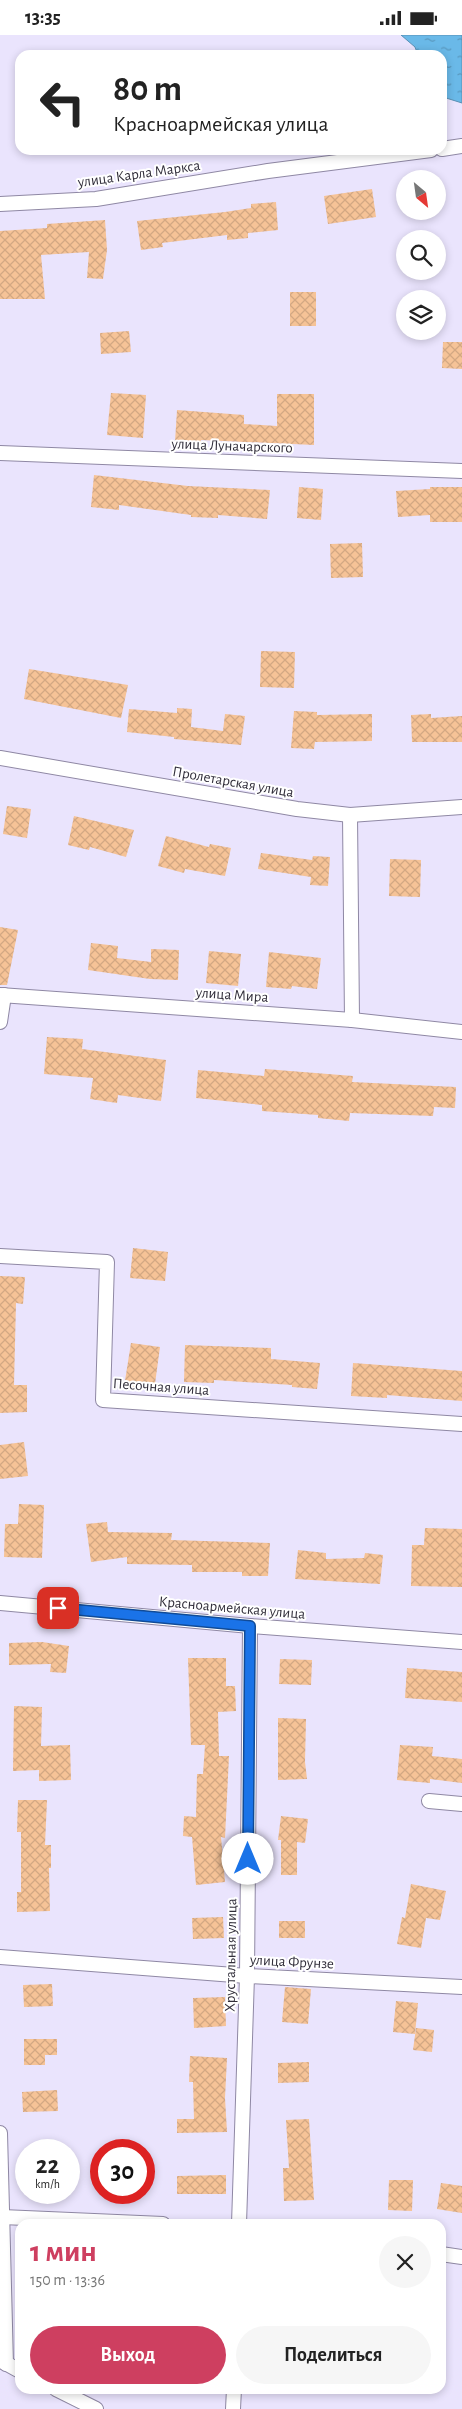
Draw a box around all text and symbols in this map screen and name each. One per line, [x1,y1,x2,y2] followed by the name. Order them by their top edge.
[25,8,61,27] text: 13:35
[30,70,95,135] icon: left
[113,72,182,107] text: 80 m
[113,113,329,135] text: Красноармейская улица
[76,158,201,190] street label: улица Карла Маркса
[396,170,446,220] north arrow
[396,170,446,340] map controls
[396,230,446,280] button: search
[396,290,446,340] button: layers
[170,436,293,456] street label: улица Луначарского
[171,764,295,800] street label: Пролетарская улица
[194,985,269,1005] street label: улица Мира
[112,1376,210,1398] street label: Песочная улица
[37,1587,79,1629] pin
[44,1594,72,1622] icon: arrive
[158,1594,306,1622] street label: Красноармейская улица
[221,1832,273,1884] position arrow
[223,1898,239,2012] street label: Хрустальная улица
[249,1952,334,1972] street label: улица Фрунзе
[90,2139,155,2204] speed limit sign: 30
[36,2153,59,2178] text: 22
[35,2178,60,2190] text: km/h
[379,2236,431,2288] button: close
[30,2237,97,2267] text: 1 мин
[30,2272,105,2288] text: 150 m · 13:36
[30,2326,226,2384] button: Выход
[236,2326,431,2384] button: Поделиться

